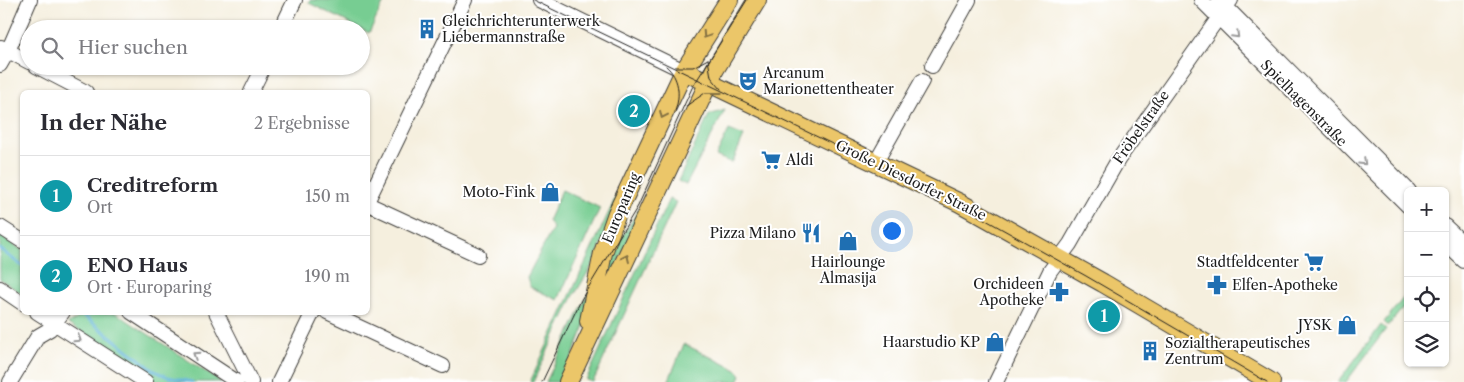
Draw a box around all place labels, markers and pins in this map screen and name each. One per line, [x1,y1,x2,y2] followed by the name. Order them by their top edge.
[442,12,601,46] place label: Gleichrichterunterwerk Liebermannstraße
[416,18,438,40] building icon: Gleichrichterunterwerk Liebermannstraße
[762,64,894,98] place label: Arcanum Marionettentheater
[737,70,759,92] theatre icon: Arcanum Marionettentheater
[618,92,650,130] pin: 2
[760,149,782,171] supermarket icon: Aldi
[785,151,813,169] place label: Aldi
[539,181,561,203] shop icon: Moto-Fink
[463,183,536,201] place label: Moto-Fink
[800,222,822,244] restaurant icon: Pizza Milano
[710,224,796,242] place label: Pizza Milano
[837,230,859,252] shop icon: Hairlounge Almasija
[1303,251,1325,273] supermarket icon: Stadtfeldcenter
[811,253,886,287] place label: Hairlounge Almasija
[1197,253,1299,271] place label: Stadtfeldcenter
[1206,274,1228,296] pharmacy icon: Elfen-Apotheke
[973,275,1044,309] place label: Orchideen Apotheke
[1232,276,1338,294] place label: Elfen-Apotheke
[1048,281,1070,303] pharmacy icon: Orchideen Apotheke
[1088,297,1120,335] pin: 1
[1336,314,1358,336] shop icon: JYSK
[1296,316,1333,334] place label: JYSK
[984,331,1006,353] shop icon: Haarstudio KP
[883,333,980,351] place label: Haarstudio KP
[1165,334,1310,368] place label: Sozialtherapeutisches Zentrum
[1139,340,1161,362] building icon: Sozialtherapeutisches Zentrum

